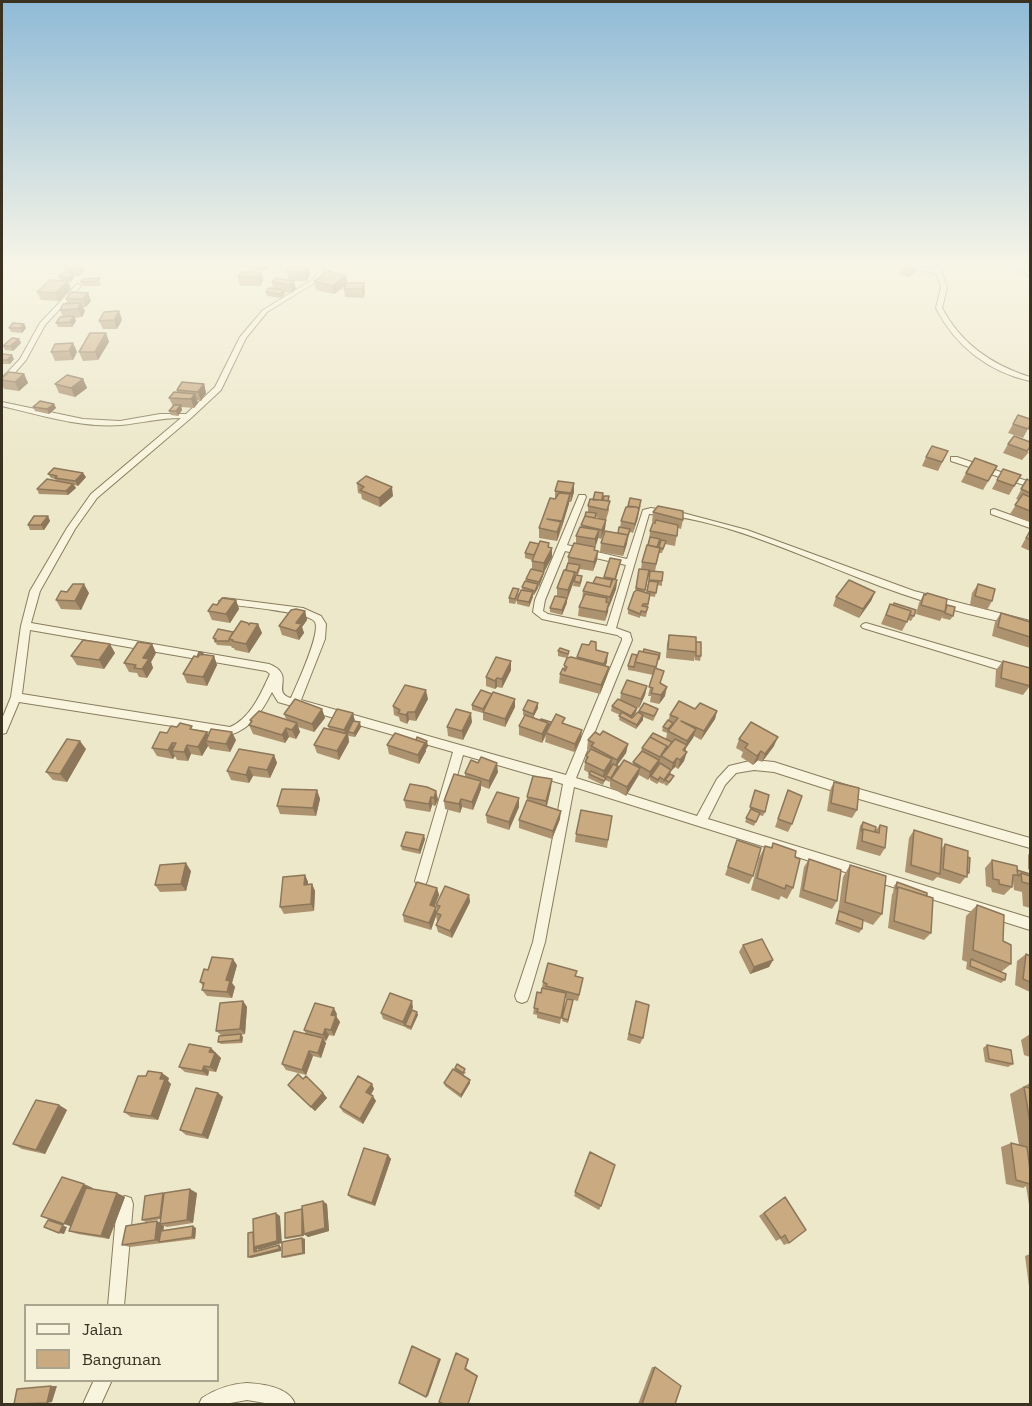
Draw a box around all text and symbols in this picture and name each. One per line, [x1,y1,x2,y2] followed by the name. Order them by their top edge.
[24,1304,219,1382] legend
[82,1318,122,1340] text: Jalan
[82,1348,161,1370] text: Bangunan

